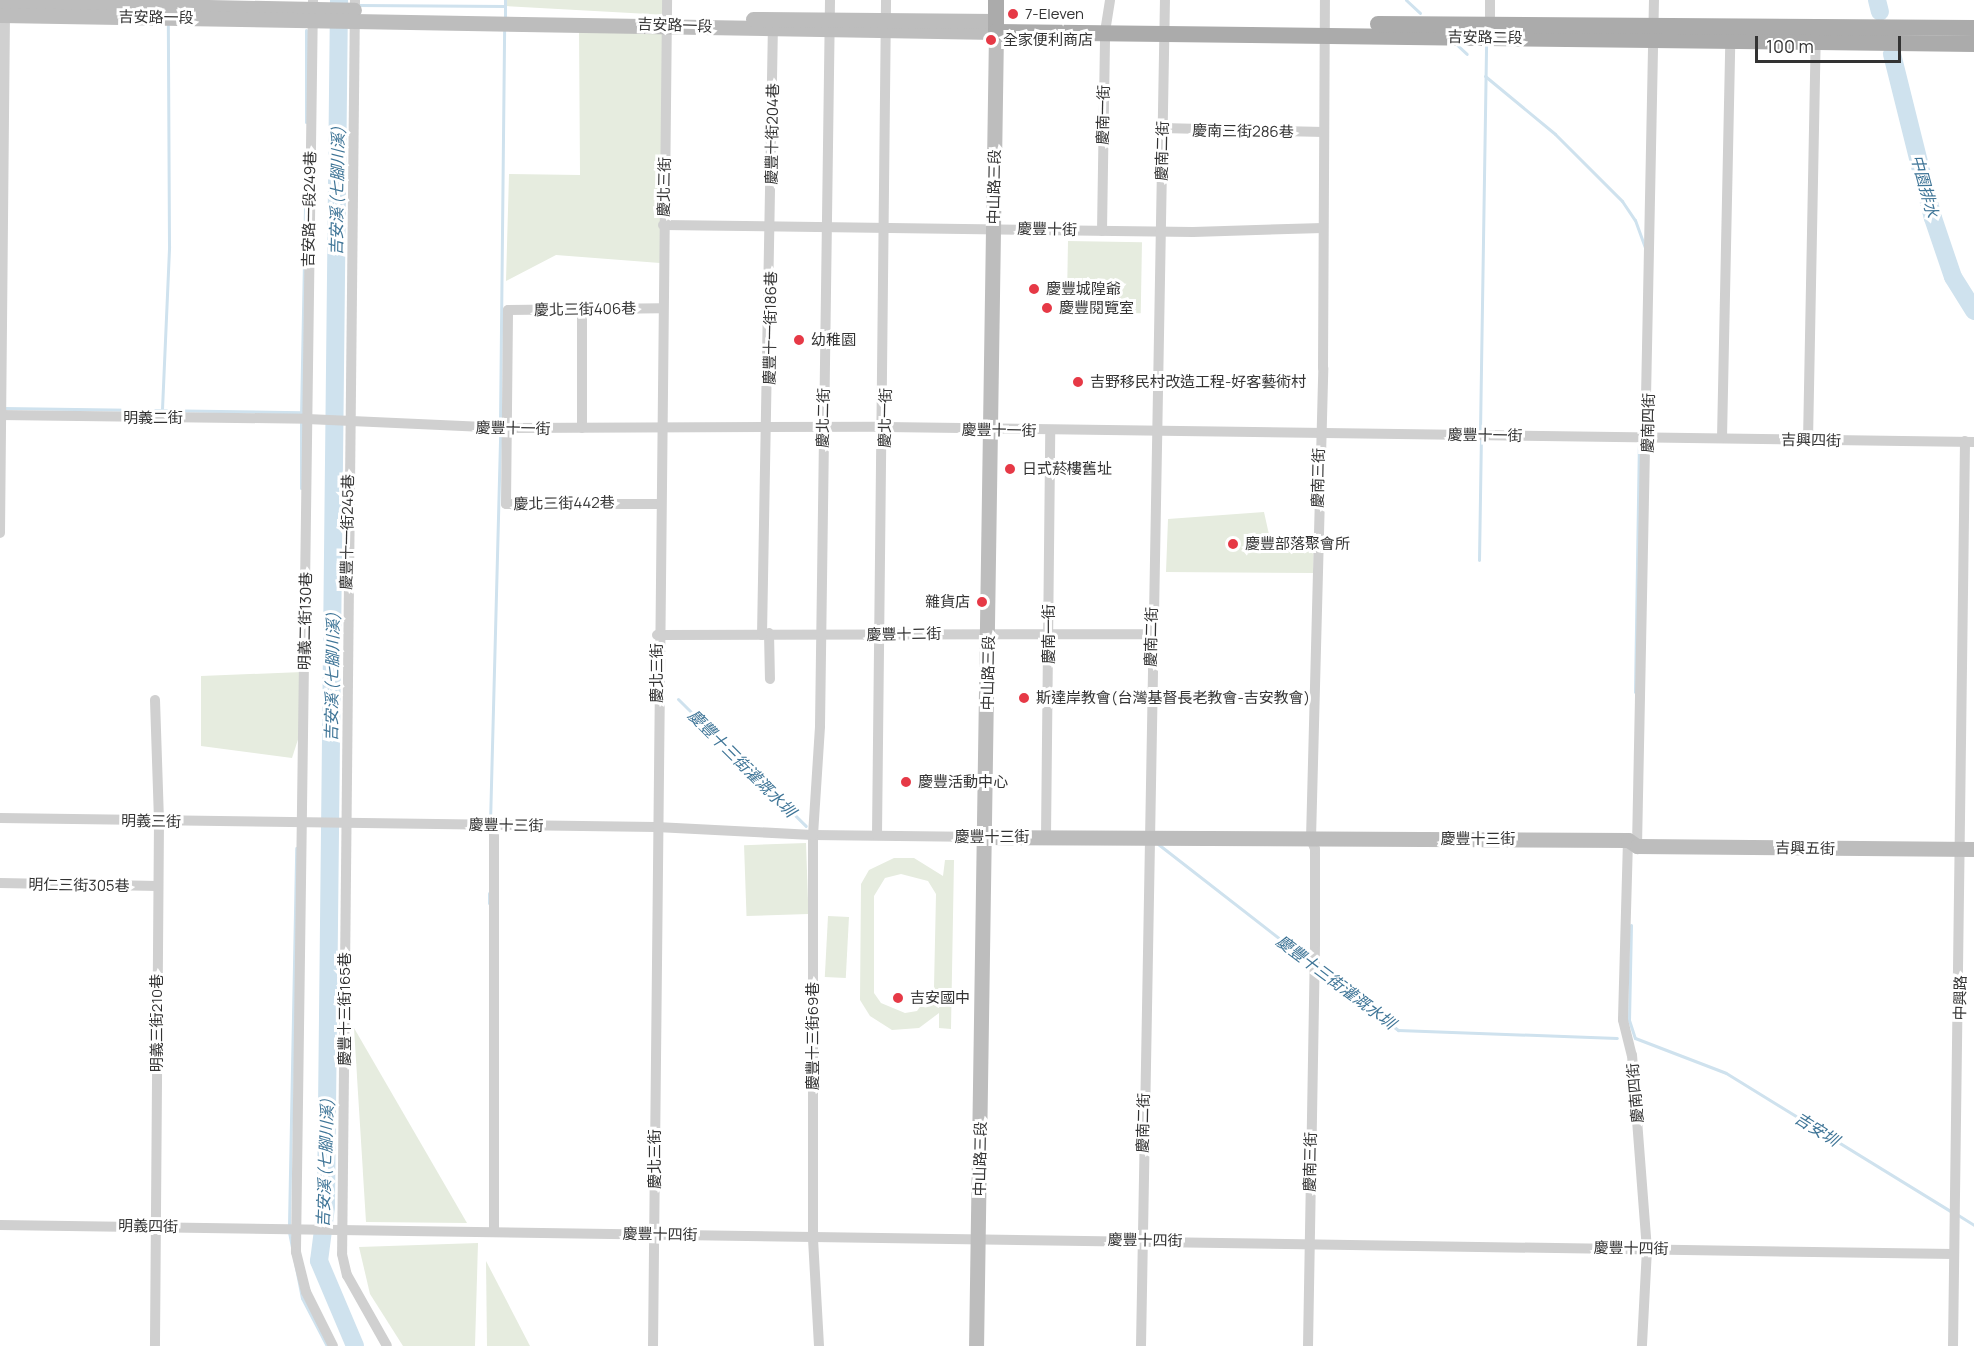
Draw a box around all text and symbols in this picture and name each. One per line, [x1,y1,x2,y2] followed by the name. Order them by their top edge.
[1025,5,1084,23] place label: 7-Eleven
[118,7,194,27] street label: 吉安路一段
[1006,7,1020,21] marker: 7-Eleven
[637,15,713,35] street label: 吉安路一段
[1758,24,1904,62] scale bar
[1447,27,1523,47] street label: 吉安路二段
[1003,31,1093,49] place label: 全家便利商店
[984,33,998,47] marker: 全家便利商店
[1766,34,1814,58] text: 100 m
[762,83,782,185] street label: 慶豐十街204巷
[1093,85,1113,145] street label: 慶南一街
[1152,121,1172,181] street label: 慶南二街
[1192,121,1294,141] street label: 慶南三街286巷
[326,126,348,256] water label: 吉安溪 (七腳川溪)
[984,149,1004,225] street label: 中山路三段
[299,151,319,267] street label: 吉安路一段249巷
[1907,153,1943,219] water label: 中園排水
[654,157,674,217] street label: 慶北三街
[1017,219,1077,239] street label: 慶豐十街
[760,271,780,385] street label: 慶豐十一街186巷
[1046,280,1121,298] place label: 慶豐城隍爺
[1027,282,1041,296] marker: 慶豐城隍爺
[534,299,636,319] street label: 慶北三街406巷
[1059,299,1134,317] place label: 慶豐閱覽室
[1040,301,1054,315] marker: 慶豐閱覽室
[811,331,856,349] place label: 幼稚園
[792,333,806,347] marker: 幼稚園
[1090,373,1306,391] place label: 吉野移民村改造工程-好客藝術村
[1071,375,1085,389] marker: 吉野移民村改造工程-好客藝術村
[813,388,833,448] street label: 慶北二街
[875,388,895,448] street label: 慶北一街
[1638,393,1658,453] street label: 慶南四街
[123,409,183,427] street label: 明義二街
[475,418,551,438] street label: 慶豐十一街
[961,420,1037,440] street label: 慶豐十一街
[1447,425,1523,445] street label: 慶豐十一街
[1781,430,1841,450] street label: 吉興四街
[1308,448,1328,508] street label: 慶南三街
[1022,460,1112,478] place label: 日式菸樓舊址
[1003,462,1017,476] marker: 日式菸樓舊址
[337,474,357,590] street label: 慶豐十一街245巷
[513,493,615,513] street label: 慶北三街442巷
[1245,535,1350,553] place label: 慶豐部落聚會所
[1226,537,1240,551] marker: 慶豐部落聚會所
[295,572,315,670] street label: 明義二街130巷
[925,593,970,611] place label: 雜貨店
[975,595,989,609] marker: 雜貨店
[1040,604,1058,664] street label: 慶南一街
[1141,607,1161,667] street label: 慶南二街
[321,612,343,742] water label: 吉安溪 (七腳川溪)
[866,624,942,644] street label: 慶豐十二街
[978,635,998,711] street label: 中山路三段
[648,643,666,703] street label: 慶北三街
[1036,689,1310,707] place label: 斯達岸教會(台灣基督長老教會-吉安教會)
[1017,691,1031,705] marker: 斯達岸教會(台灣基督長老教會-吉安教會)
[684,705,800,821] water label: 慶豐十三街灌溉水圳
[918,773,1008,791] place label: 慶豐活動中心
[899,775,913,789] marker: 慶豐活動中心
[121,811,181,831] street label: 明義三街
[468,815,544,835] street label: 慶豐十三街
[955,828,1029,846] street label: 慶豐十三街
[1441,830,1515,848] street label: 慶豐十三街
[1775,838,1835,858] street label: 吉興五街
[28,875,130,895] street label: 明仁三街305巷
[1273,931,1399,1033] water label: 慶豐十三街灌溉水圳
[336,952,354,1066] street label: 慶豐十三街165巷
[148,974,166,1072] street label: 明義三街210巷
[1951,975,1969,1021] street label: 中興路
[804,982,822,1090] street label: 慶豐十三街69巷
[910,989,970,1007] place label: 吉安國中
[891,991,905,1005] marker: 吉安國中
[1623,1062,1647,1124] street label: 慶南四街
[1133,1093,1153,1153] street label: 慶南二街
[313,1098,337,1228] water label: 吉安溪 (七腳川溪)
[1792,1108,1842,1150] water label: 吉安圳
[970,1121,990,1197] street label: 中山路三段
[646,1129,664,1189] street label: 慶北三街
[1300,1132,1320,1192] street label: 慶南三街
[118,1216,178,1236] street label: 明義四街
[622,1224,698,1244] street label: 慶豐十四街
[1107,1230,1183,1250] street label: 慶豐十四街
[1593,1238,1669,1258] street label: 慶豐十四街

